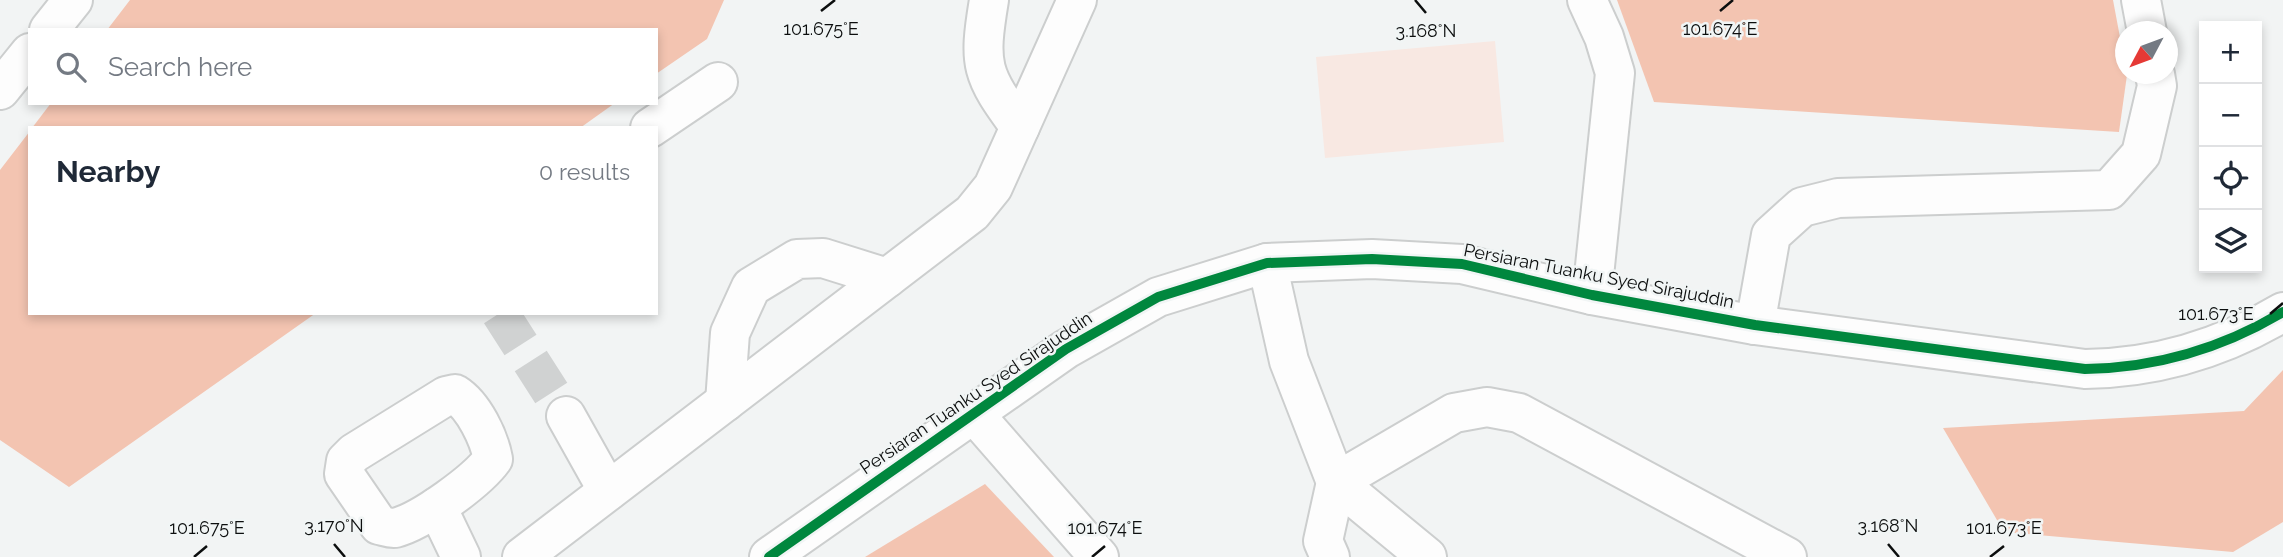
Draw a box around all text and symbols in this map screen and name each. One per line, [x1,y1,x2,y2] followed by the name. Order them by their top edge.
[783,18,859,39] text: 101.675°E
[1683,18,1757,39] text: 101.674°E
[1396,20,1456,41] text: 3.168°N
[2115,21,2178,84] north arrow
[2199,21,2262,273] map controls
[2199,21,2262,84] button: +
[28,28,658,105] search box
[52,48,90,86] icon: search
[108,52,252,82] text: Search here
[2199,84,2262,147] button: −
[2199,147,2262,210] button: locate
[56,154,160,189] text: Nearby
[539,158,630,185] text: 0 results
[2199,210,2262,273] button: layers
[1462,239,1736,312] street label: Persiaran Tuanku Syed Sirajuddin
[2178,303,2254,324] text: 101.673°E
[856,307,1096,478] street label: Persiaran Tuanku Syed Sirajuddin
[304,515,364,536] text: 3.170°N
[1858,515,1918,536] text: 3.168°N
[169,517,245,538] text: 101.675°E
[1068,517,1142,538] text: 101.674°E
[1966,517,2042,538] text: 101.673°E

